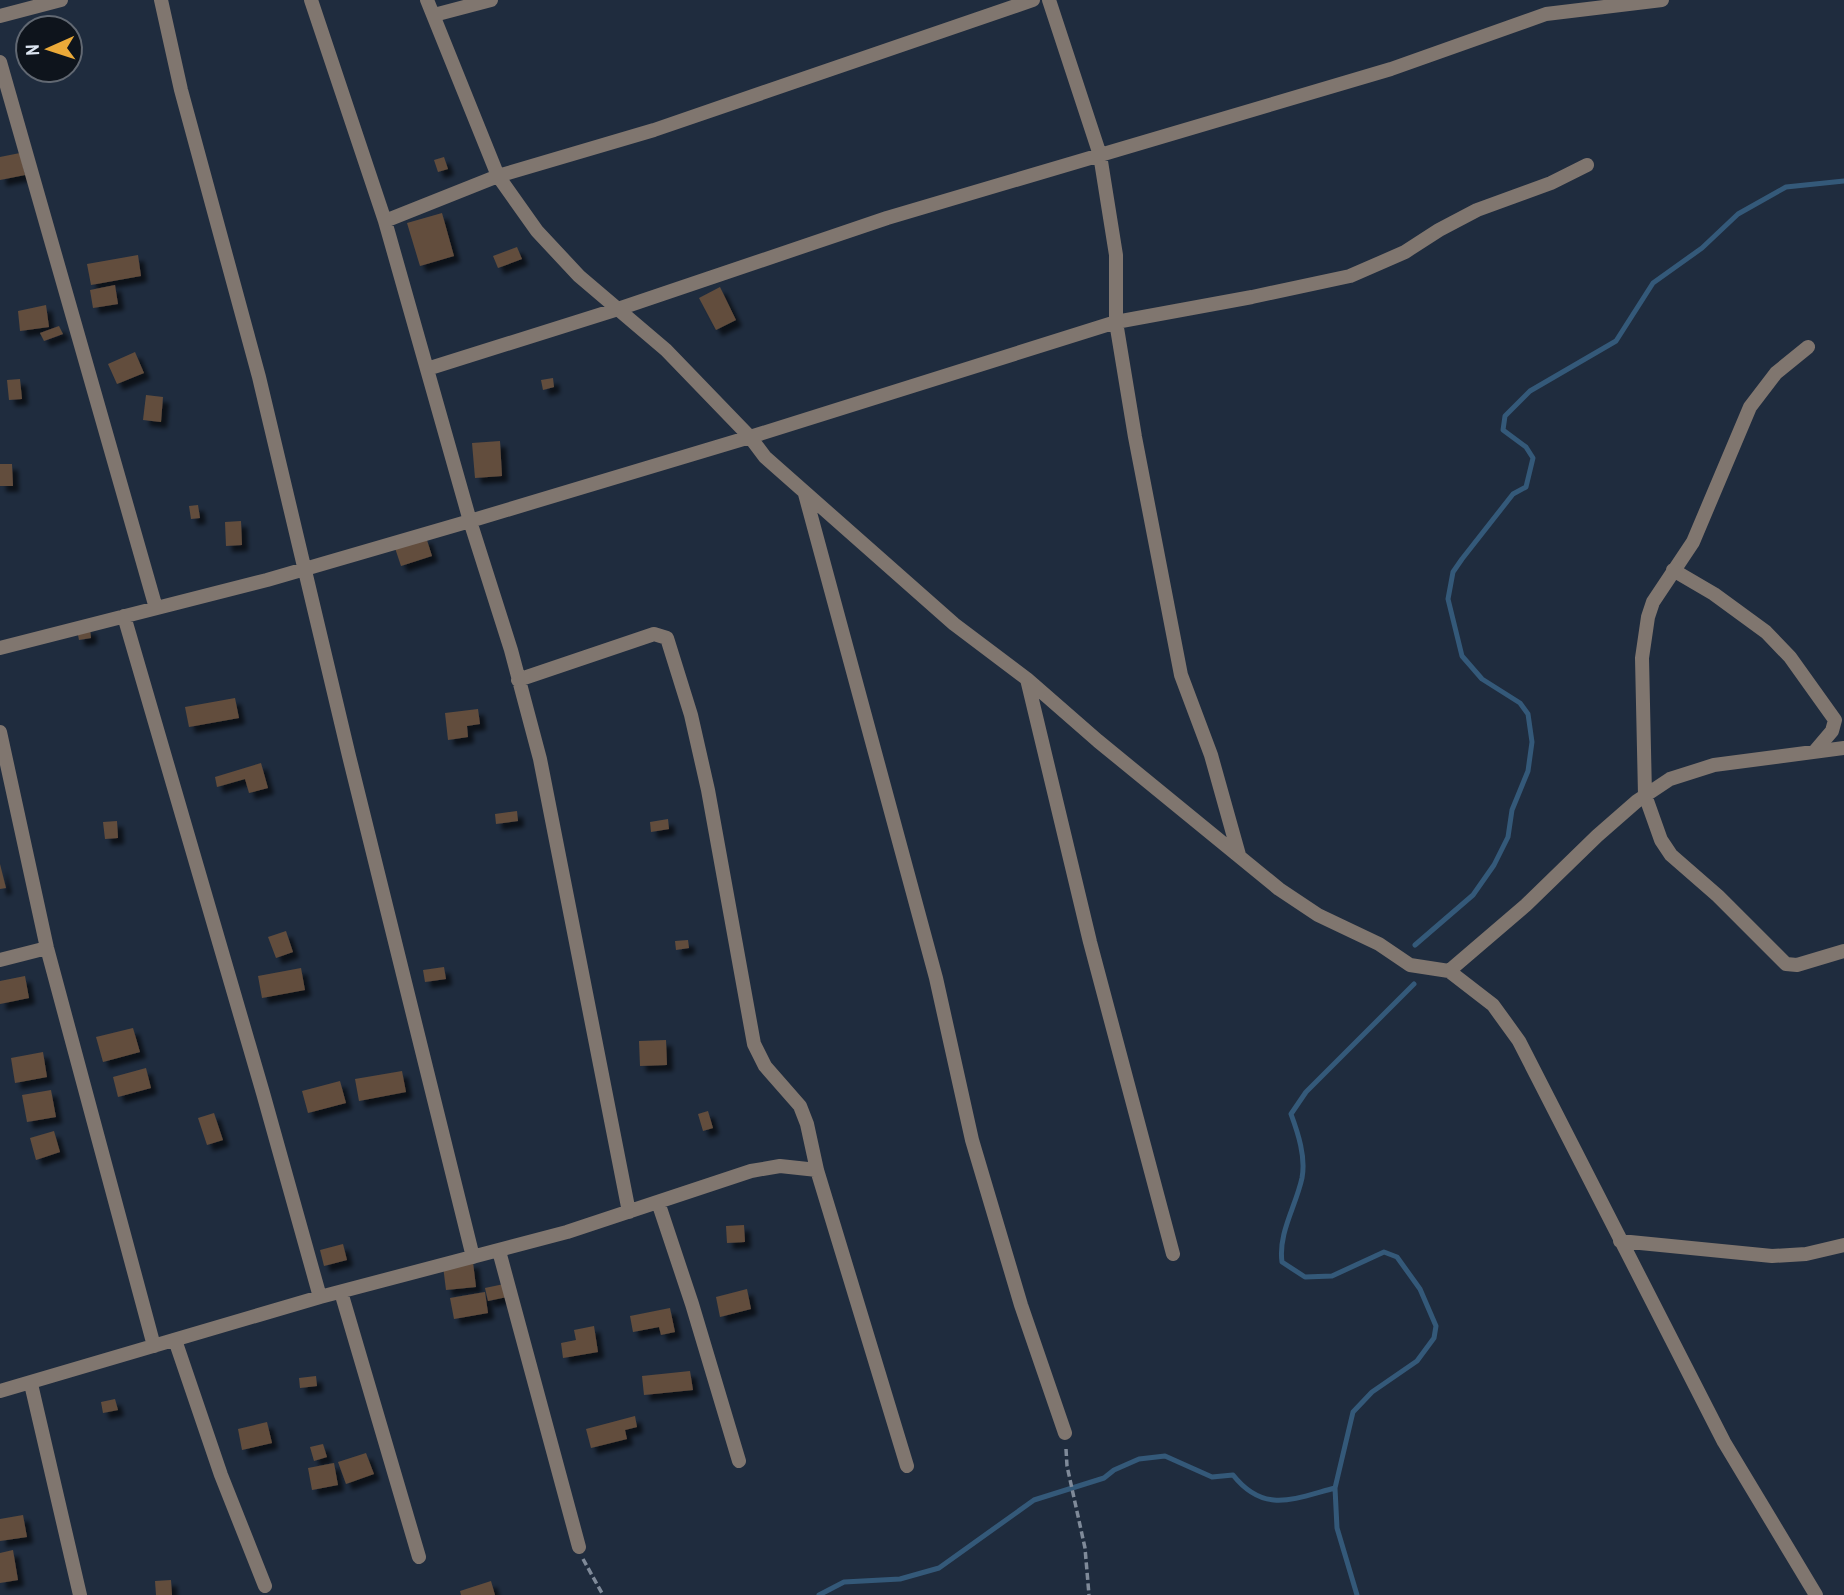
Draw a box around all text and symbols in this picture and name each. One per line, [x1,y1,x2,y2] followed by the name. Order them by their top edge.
[14,14,84,84] north arrow
[19,44,45,56] text: N

